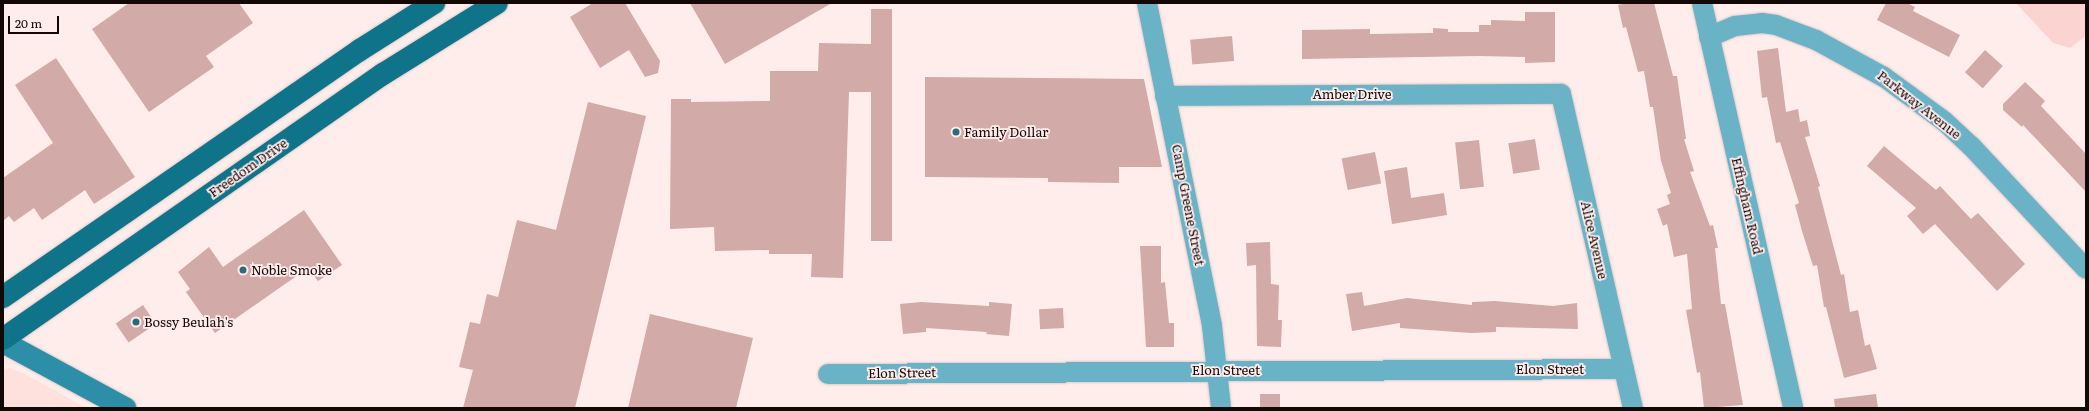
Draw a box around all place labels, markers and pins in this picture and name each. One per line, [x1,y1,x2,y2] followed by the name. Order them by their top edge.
[964,124,1048,140] place label: Family Dollar
[951,127,961,137] marker: Family Dollar
[251,262,332,278] place label: Noble Smoke
[238,265,248,275] marker: Noble Smoke
[144,314,233,330] place label: Bossy Beulah's
[131,317,141,327] marker: Bossy Beulah's

